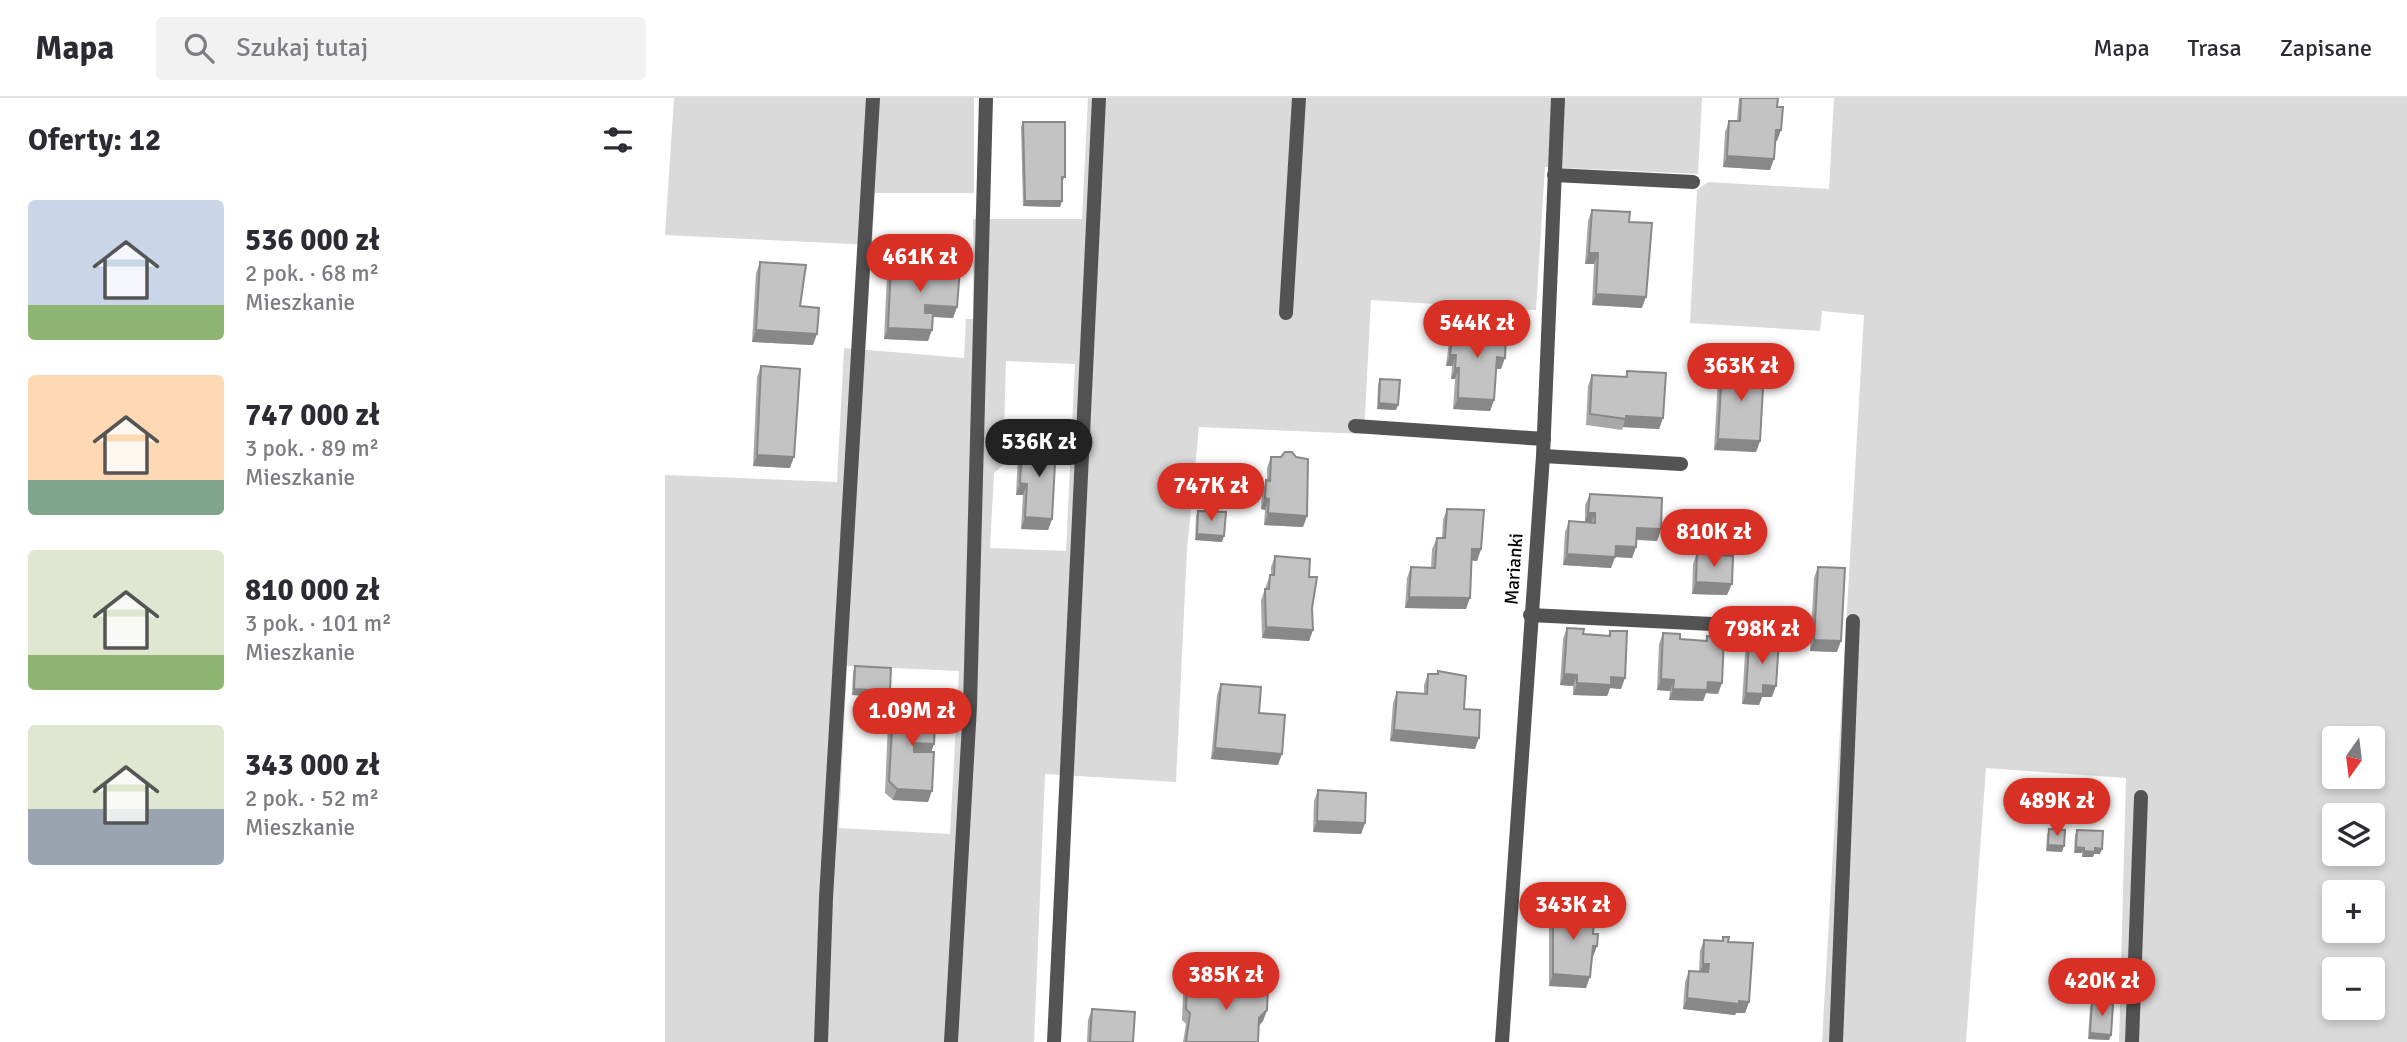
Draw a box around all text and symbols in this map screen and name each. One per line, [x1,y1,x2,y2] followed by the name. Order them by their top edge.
[156,17,646,80] search box
[35,28,114,69] text: Mapa
[180,29,218,67] icon: search
[236,32,368,64] text: Szukaj tutaj
[2093,33,2150,63] text: Mapa
[2188,33,2242,63] text: Trasa
[2280,33,2372,63] text: Zapisane
[599,121,637,159] icon: filters
[28,122,161,159] text: Oferty: 12
[245,222,380,259] text: 536 000 zł
[84,228,168,312] icon: home
[855,234,985,294] pin: 461K zł
[882,242,958,271] text: 461K zł
[245,259,379,288] text: 2 pok. · 68 m²
[245,288,355,317] text: Mieszkanie
[1412,300,1542,360] pin: 544K zł
[1439,308,1515,337] text: 544K zł
[1676,344,1806,403] pin: 363K zł
[1703,351,1779,380] text: 363K zł
[245,397,380,434] text: 747 000 zł
[84,403,168,487] icon: home
[974,420,1104,479] pin: 536K zł
[1001,427,1077,456] text: 536K zł
[245,434,379,463] text: 3 pok. · 89 m²
[245,463,355,492] text: Mieszkanie
[1146,464,1276,523] pin: 747K zł
[1173,471,1249,500] text: 747K zł
[1649,510,1779,569] pin: 810K zł
[1676,517,1752,546] text: 810K zł
[1500,532,1528,606] street label: Marianki
[245,572,380,609] text: 810 000 zł
[84,578,168,662] icon: home
[1697,606,1827,666] pin: 798K zł
[245,609,392,638] text: 3 pok. · 101 m²
[1724,614,1800,643] text: 798K zł
[245,638,355,667] text: Mieszkanie
[840,688,984,748] pin: 1.09M zł
[869,696,955,725] text: 1.09M zł
[2322,726,2385,789] north arrow
[2322,726,2385,1020] map controls
[245,747,380,784] text: 343 000 zł
[84,753,168,837] icon: home
[1992,778,2122,838] pin: 489K zł
[245,784,379,813] text: 2 pok. · 52 m²
[2019,786,2095,815] text: 489K zł
[2322,803,2385,866] button: layers
[245,813,355,842] text: Mieszkanie
[2322,880,2385,943] button: +
[1508,882,1638,942] pin: 343K zł
[1535,890,1611,919] text: 343K zł
[1161,953,1291,1012] pin: 385K zł
[2322,957,2385,1020] button: −
[2037,958,2167,1018] pin: 420K zł
[1188,960,1264,989] text: 385K zł
[2064,966,2140,995] text: 420K zł

